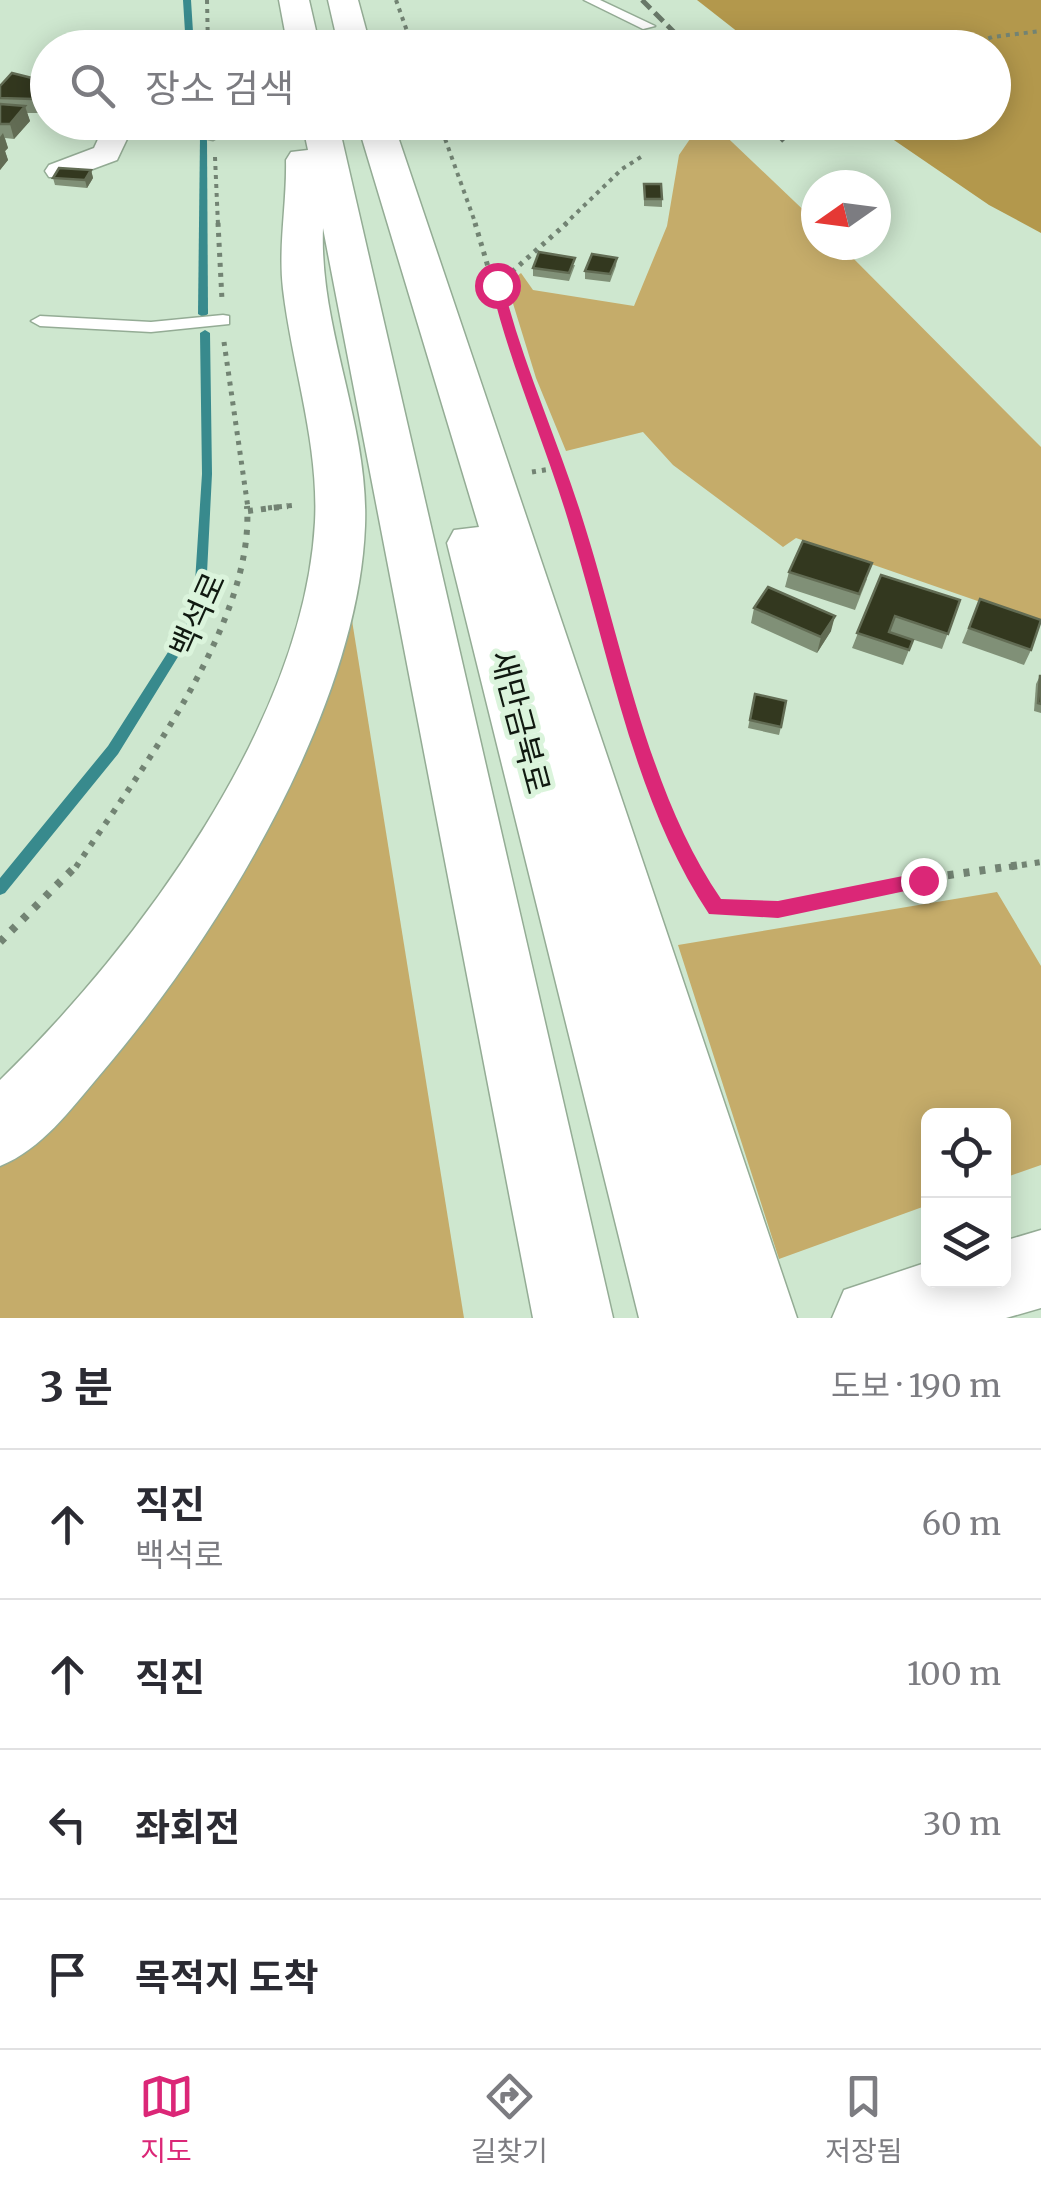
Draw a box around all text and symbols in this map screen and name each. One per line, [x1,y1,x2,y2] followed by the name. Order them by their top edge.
[30,30,1011,140] search box
[65,58,120,113] icon: search
[145,65,294,112] text: 장소 검색
[801,170,891,260] north arrow
[475,263,521,309] route start
[162,567,234,663] street label: 백석로
[482,646,558,798] street label: 새만금북로
[901,858,947,904] route end
[921,1108,1011,1288] map controls
[921,1108,1011,1198] button: locate
[921,1198,1011,1288] button: layers
[40,1361,113,1413] text: 3 분
[831,1366,1001,1406] text: 도보 · 190 m
[135,1481,205,1528] text: 직진
[40,1497,95,1552] icon: ahead
[922,1504,1001,1544] text: 60 m
[135,1535,223,1575] text: 백석로
[40,1647,95,1702] icon: ahead
[135,1654,205,1701] text: 직진
[907,1654,1001,1694] text: 100 m
[40,1797,95,1852] icon: left
[135,1804,240,1851] text: 좌회전
[923,1804,1001,1844] text: 30 m
[40,1947,95,2002] icon: arrive
[135,1954,319,2001] text: 목적지 도착
[139,2069,194,2169] tab: 지도
[471,2069,548,2169] tab: 길찾기
[825,2069,902,2169] tab: 저장됨

